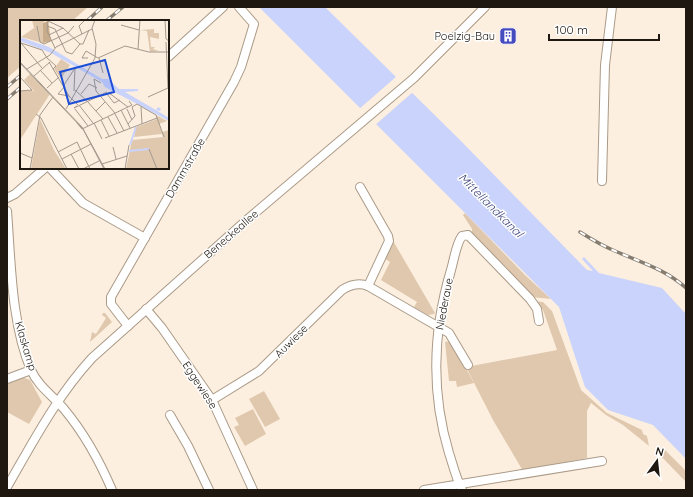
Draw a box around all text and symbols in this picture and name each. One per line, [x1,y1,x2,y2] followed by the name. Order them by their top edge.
[549,16,659,42] scale bar
[20,20,169,169] inset map
[555,22,588,37] text: 100 m
[498,26,518,46] building icon: Poelzig-Bau
[434,29,495,43] place label: Poelzig-Bau
[162,135,208,201] street label: Dammstraße
[456,170,527,241] water label: Mittellandkanal
[201,207,261,261] street label: Beneckeallee
[432,277,456,331] street label: Niederaue
[12,320,40,373] street label: Klaskamp
[271,321,311,361] street label: Auwiese
[179,359,221,411] street label: Eggewiese
[637,441,677,481] north arrow
[654,444,665,459] text: N

